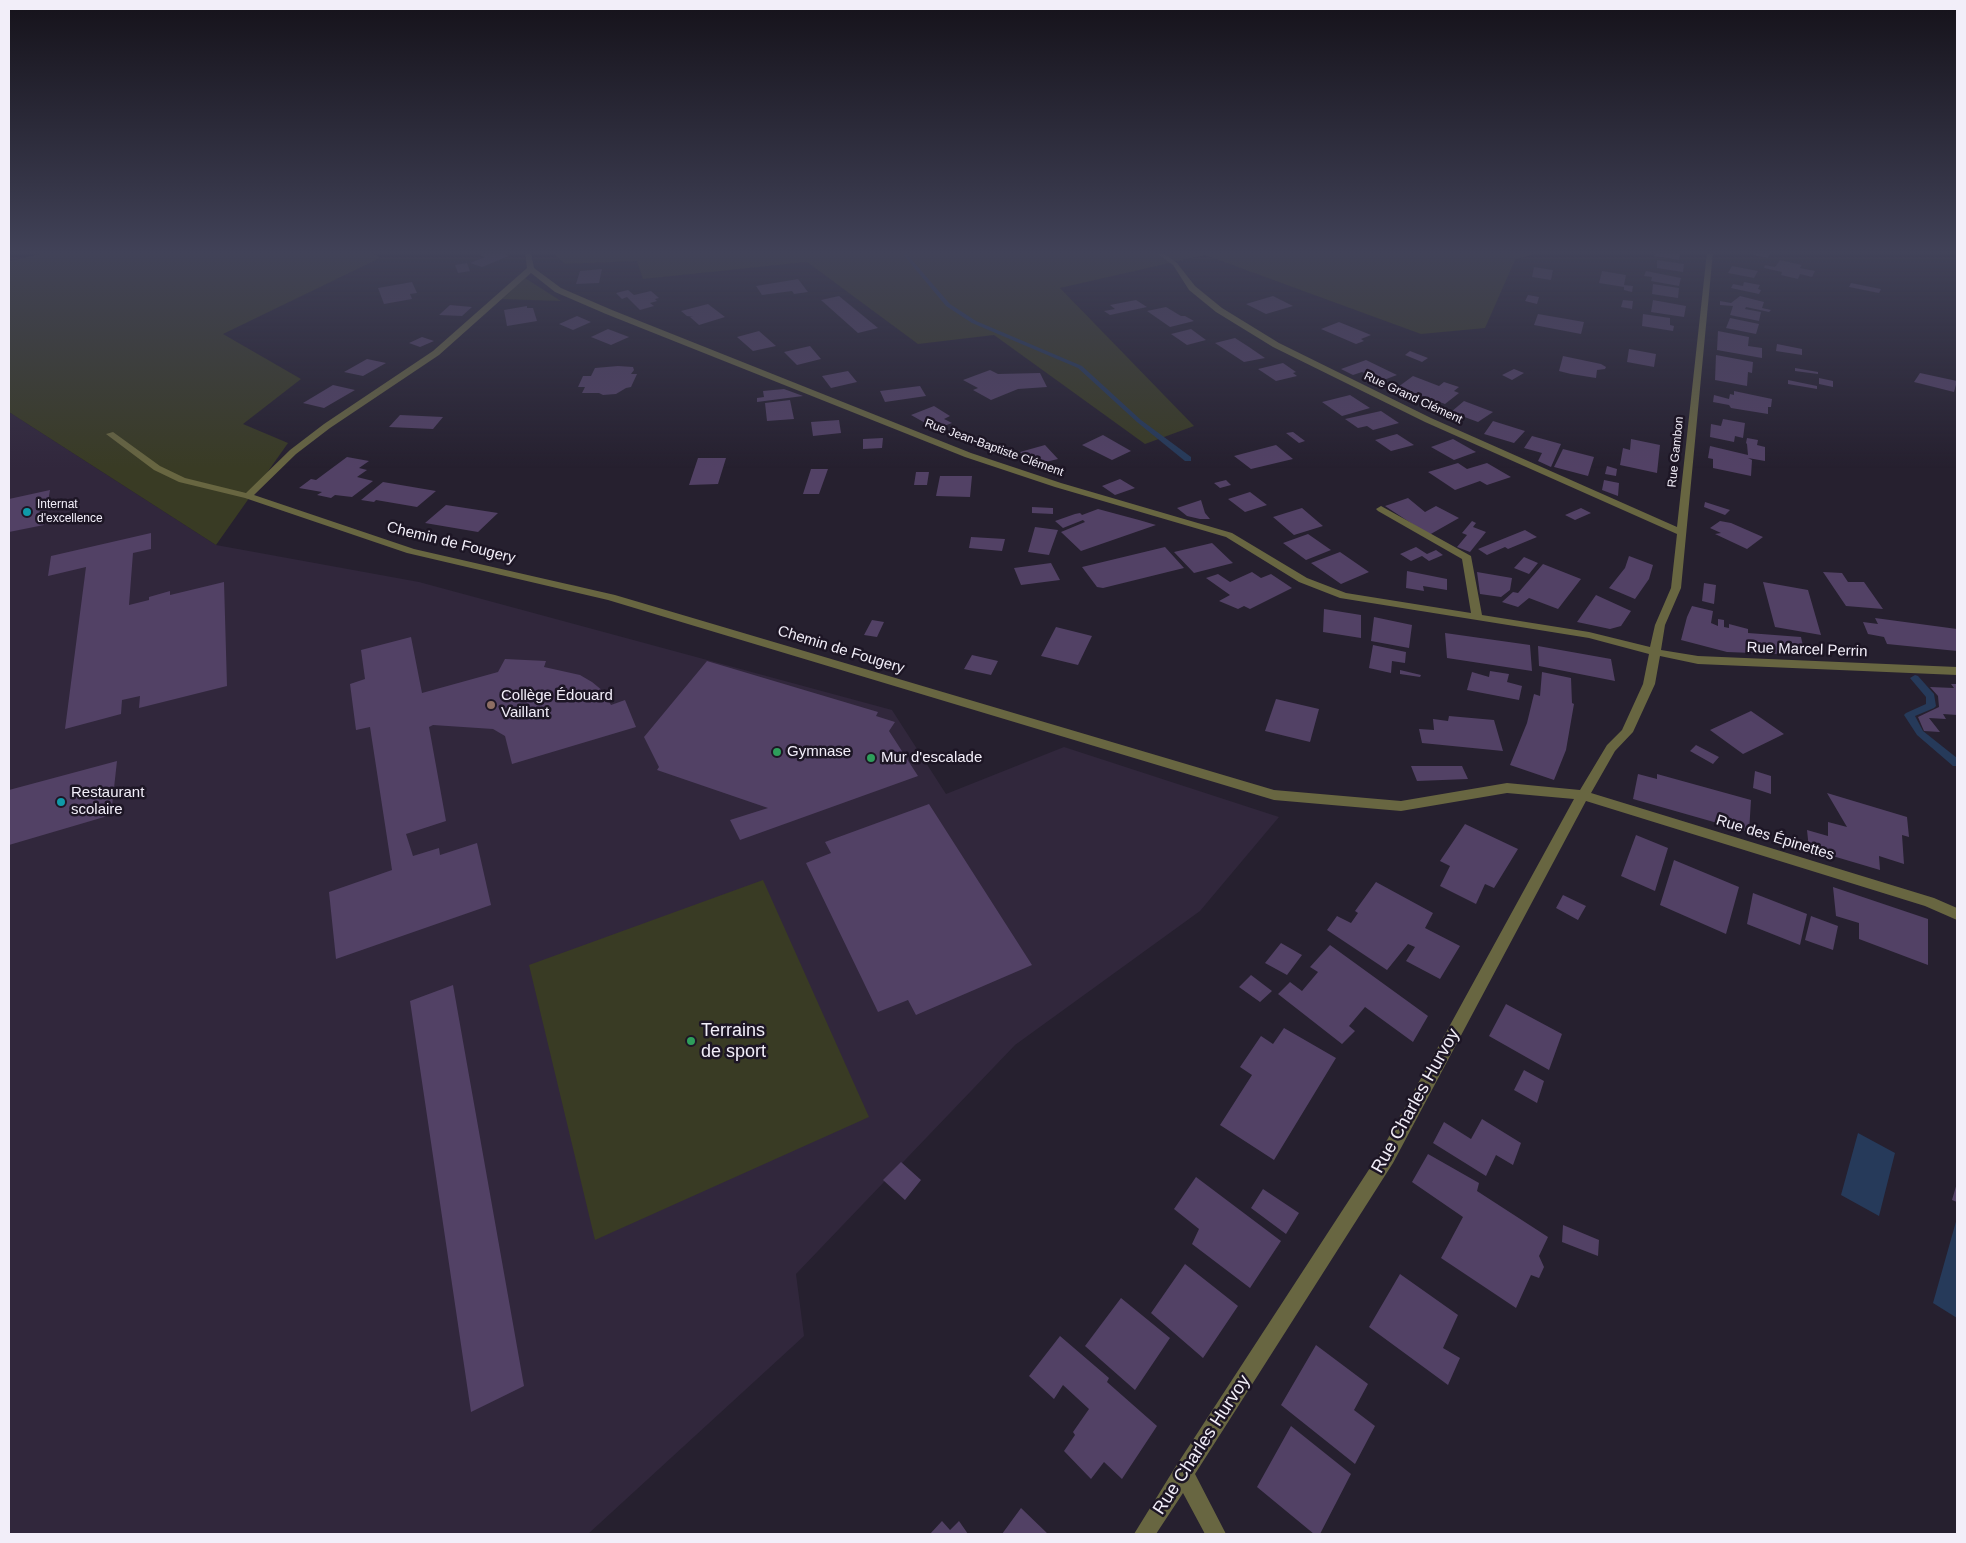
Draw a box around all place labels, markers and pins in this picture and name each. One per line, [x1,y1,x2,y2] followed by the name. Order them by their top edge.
[37,498,103,526] place label: Internat d'excellence
[21,506,33,518] marker: Internat d'excellence
[501,687,613,722] place label: Collège Édouard Vaillant
[485,699,497,711] marker: Collège Édouard Vaillant
[787,743,851,761] place label: Gymnase
[771,746,783,758] marker: Gymnase
[881,749,982,767] place label: Mur d'escalade
[865,752,877,764] marker: Mur d'escalade
[71,784,144,819] place label: Restaurant scolaire
[55,796,67,808] marker: Restaurant scolaire
[701,1020,766,1062] place label: Terrains de sport
[685,1035,697,1047] marker: Terrains de sport

